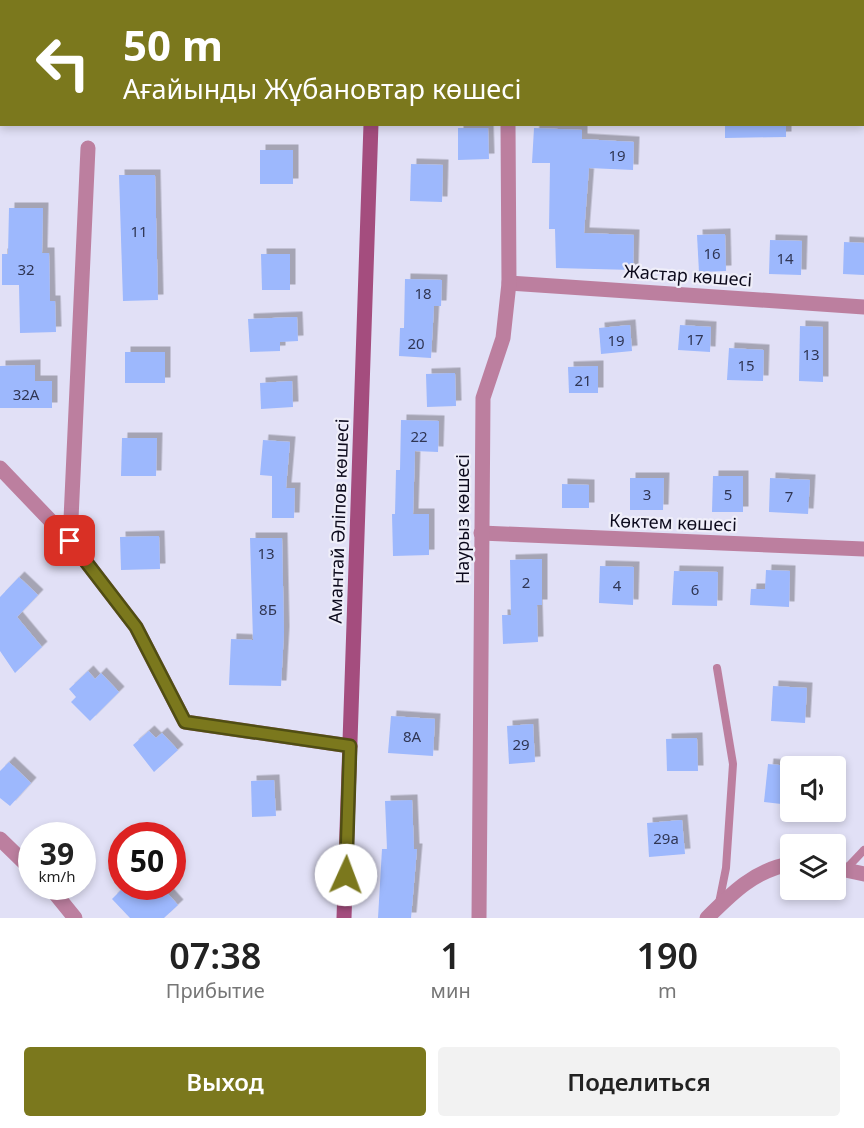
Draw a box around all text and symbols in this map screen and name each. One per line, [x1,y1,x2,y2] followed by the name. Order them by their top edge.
[123,16,223,73] text: 50 m
[24,24,102,102] icon: left
[123,70,521,107] text: Ағайынды Жұбановтар көшесі
[608,145,626,165] house number: 19
[130,221,148,241] house number: 11
[703,243,721,263] house number: 16
[776,248,794,268] house number: 14
[17,259,35,279] house number: 32
[623,259,753,291] street label: Жастар көшесі
[414,283,432,303] house number: 18
[686,329,704,349] house number: 17
[607,330,625,350] house number: 19
[407,333,425,353] house number: 20
[802,344,820,364] house number: 13
[737,355,755,375] house number: 15
[574,370,592,390] house number: 21
[13,384,40,404] house number: 32А
[322,418,354,624] street label: Амантай Әліпов көшесі
[410,426,428,446] house number: 22
[450,454,474,584] street label: Наурыз көшесі
[643,484,651,504] house number: 3
[724,484,732,504] house number: 5
[785,486,793,506] house number: 7
[609,508,737,536] street label: Көктем көшесі
[44,515,95,566] pin
[53,524,86,557] icon: arrive
[257,543,275,563] house number: 13
[522,572,530,592] house number: 2
[613,575,622,595] house number: 4
[691,579,699,599] house number: 6
[259,599,277,619] house number: 8Б
[403,726,422,746] house number: 8А
[512,734,530,754] house number: 29
[780,756,846,900] map controls
[780,756,846,822] button: sound
[108,822,186,900] speed limit sign: 50
[653,828,679,848] house number: 29а
[40,833,74,874] text: 39
[780,834,846,900] button: layers
[314,843,378,907] position arrow
[39,866,75,886] text: km/h
[169,931,261,980] text: 07:38
[440,931,461,980] text: 1
[636,931,698,980] text: 190
[166,977,265,1004] text: Прибытие
[431,977,471,1004] text: мин
[658,977,677,1004] text: m
[24,1047,426,1116] button: Выход
[438,1047,840,1116] button: Поделиться

